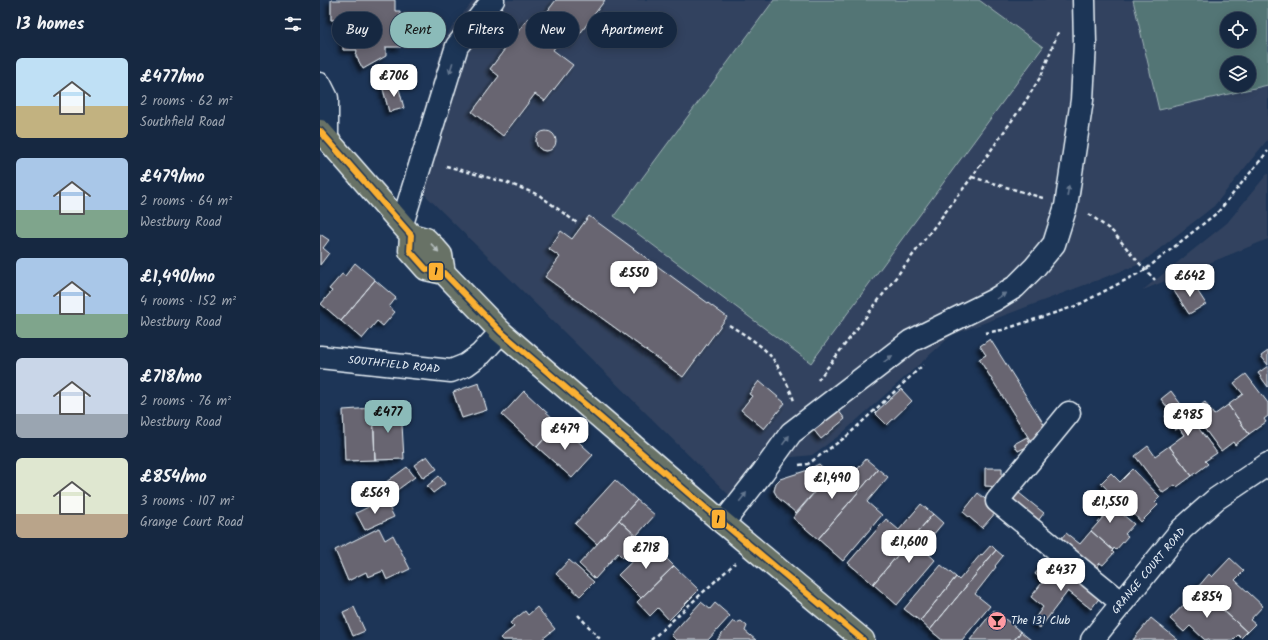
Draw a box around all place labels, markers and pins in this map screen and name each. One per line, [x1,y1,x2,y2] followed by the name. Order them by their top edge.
[370,64,418,98] pin: £706
[610,261,658,295] pin: £550
[1166,264,1214,298] pin: £642
[364,400,412,434] pin: £477
[1164,403,1212,437] pin: £985
[541,417,589,451] pin: £479
[799,466,865,500] pin: £1,490
[351,481,399,515] pin: £569
[1077,490,1143,524] pin: £1,550
[876,530,942,564] pin: £1,600
[622,536,670,570] pin: £718
[1037,558,1085,592] pin: £437
[1183,585,1231,619] pin: £854
[986,610,1008,632] bar icon: The 131 Club
[1011,612,1070,630] place label: The 131 Club

